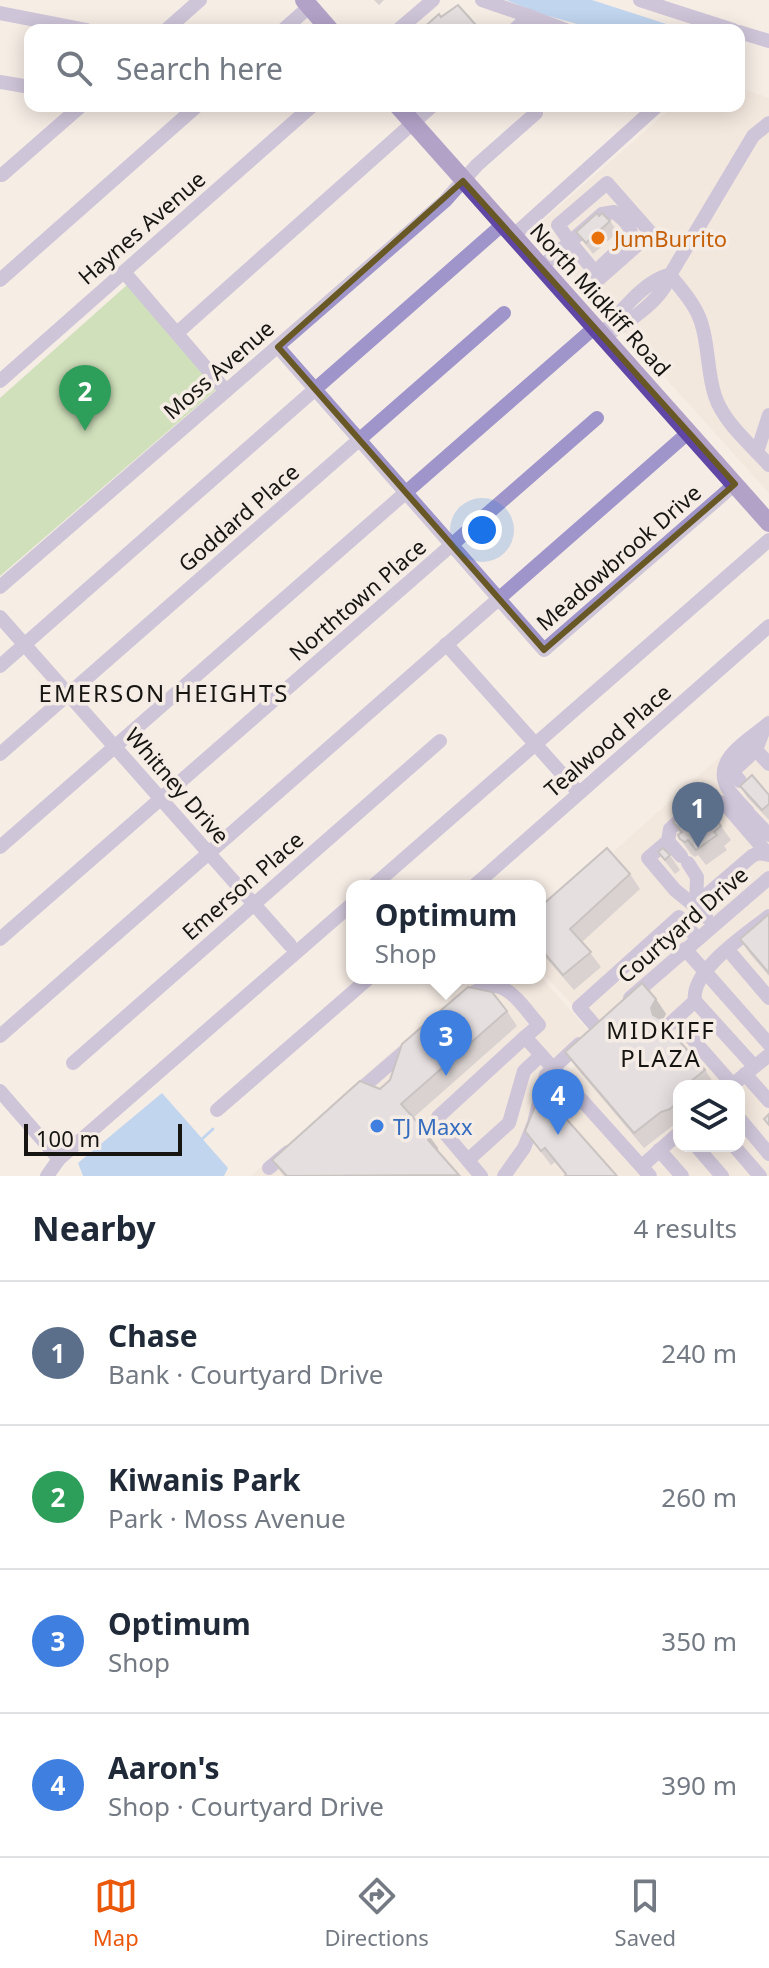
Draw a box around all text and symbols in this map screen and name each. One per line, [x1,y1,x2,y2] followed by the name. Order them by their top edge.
[24,24,745,112] search box
[52,46,96,90] icon: search
[116,48,283,89] text: Search here
[71,163,211,291] street label: Haynes Avenue
[524,216,678,382] street label: North Midkiff Road
[612,223,727,253] place label: JumBurrito
[589,229,607,247] marker: JumBurrito
[156,313,280,425] street label: Moss Avenue
[59,365,111,431] pin: 2
[171,456,305,578] street label: Goddard Place
[529,477,707,637] street label: Meadowbrook Drive
[462,510,502,550] your location
[282,531,432,667] street label: Northtown Place
[39,676,289,709] district label: EMERSON HEIGHTS
[537,677,677,803] street label: Tealwood Place
[119,721,237,849] street label: Whitney Drive
[672,782,724,848] pin: 1
[175,824,309,946] street label: Emerson Place
[610,859,754,989] street label: Courtyard Drive
[346,880,546,984] popup
[375,894,517,935] text: Optimum
[375,935,437,971] text: Shop
[420,1010,472,1076] pin: 3
[606,1013,716,1074] district label: MIDKIFF PLAZA
[532,1069,584,1135] pin: 4
[673,1080,745,1152] map controls
[673,1080,745,1152] button: layers
[393,1111,473,1141] place label: TJ Maxx
[368,1117,386,1135] marker: TJ Maxx
[24,1120,182,1156] scale bar
[36,1123,100,1153] text: 100 m
[32,1205,156,1251] text: Nearby
[633,1210,737,1246] text: 4 results
[108,1315,198,1356] text: Chase
[51,1335,65,1371] text: 1
[661,1335,737,1371] text: 240 m
[108,1356,383,1392] text: Bank · Courtyard Drive
[108,1459,300,1500] text: Kiwanis Park
[51,1479,65,1515] text: 2
[661,1479,737,1515] text: 260 m
[108,1500,346,1536] text: Park · Moss Avenue
[108,1603,251,1644] text: Optimum
[51,1623,65,1659] text: 3
[661,1623,737,1659] text: 350 m
[108,1644,170,1680] text: Shop
[108,1747,220,1788] text: Aaron's
[51,1767,65,1803] text: 4
[661,1767,737,1803] text: 390 m
[108,1788,384,1824] text: Shop · Courtyard Drive
[93,1874,139,1952] tab: Map
[324,1874,429,1952] tab: Directions
[615,1874,676,1952] tab: Saved

